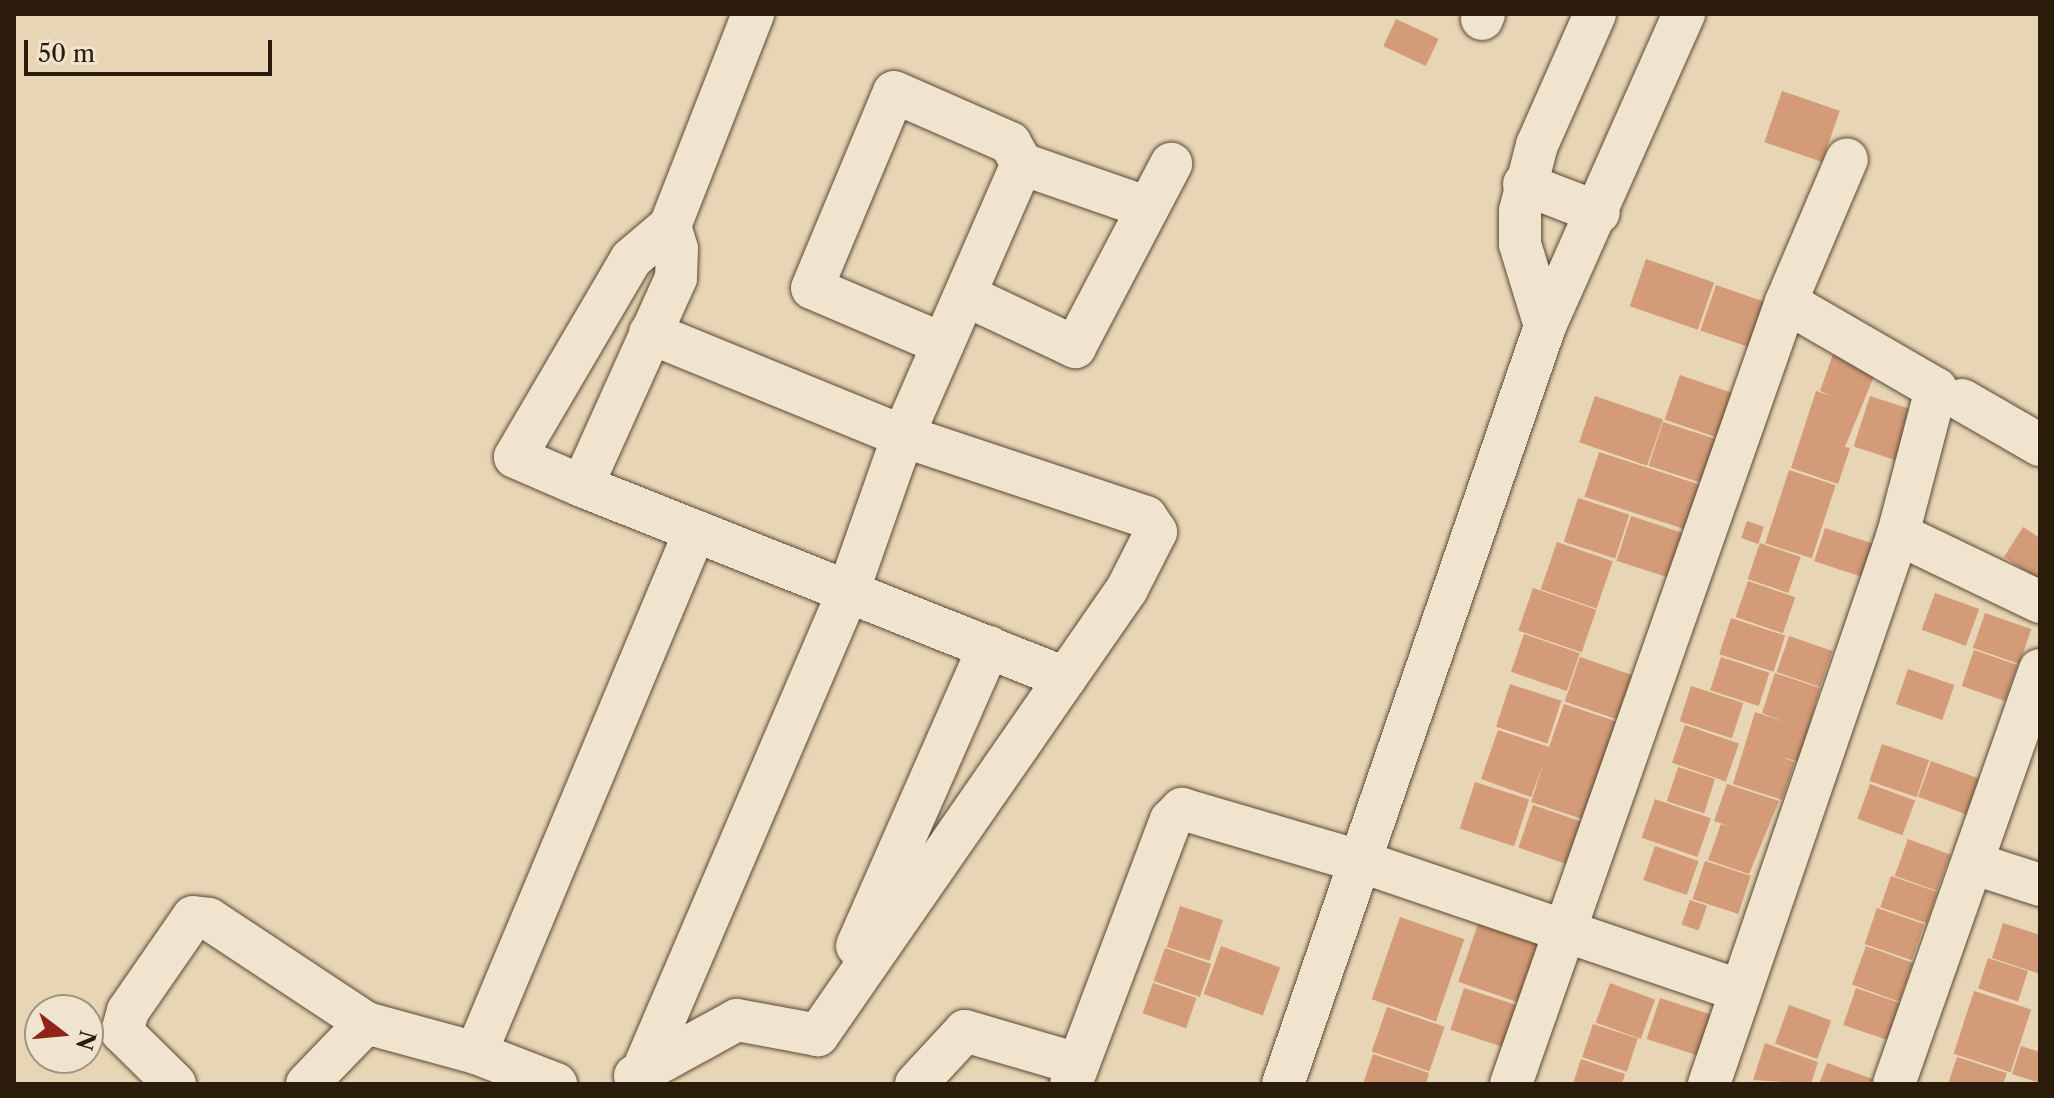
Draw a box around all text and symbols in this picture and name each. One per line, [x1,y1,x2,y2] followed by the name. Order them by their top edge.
[28,24,276,74] scale bar
[38,39,95,68] text: 50 m
[24,994,104,1074] north arrow
[70,1027,101,1053] text: N

